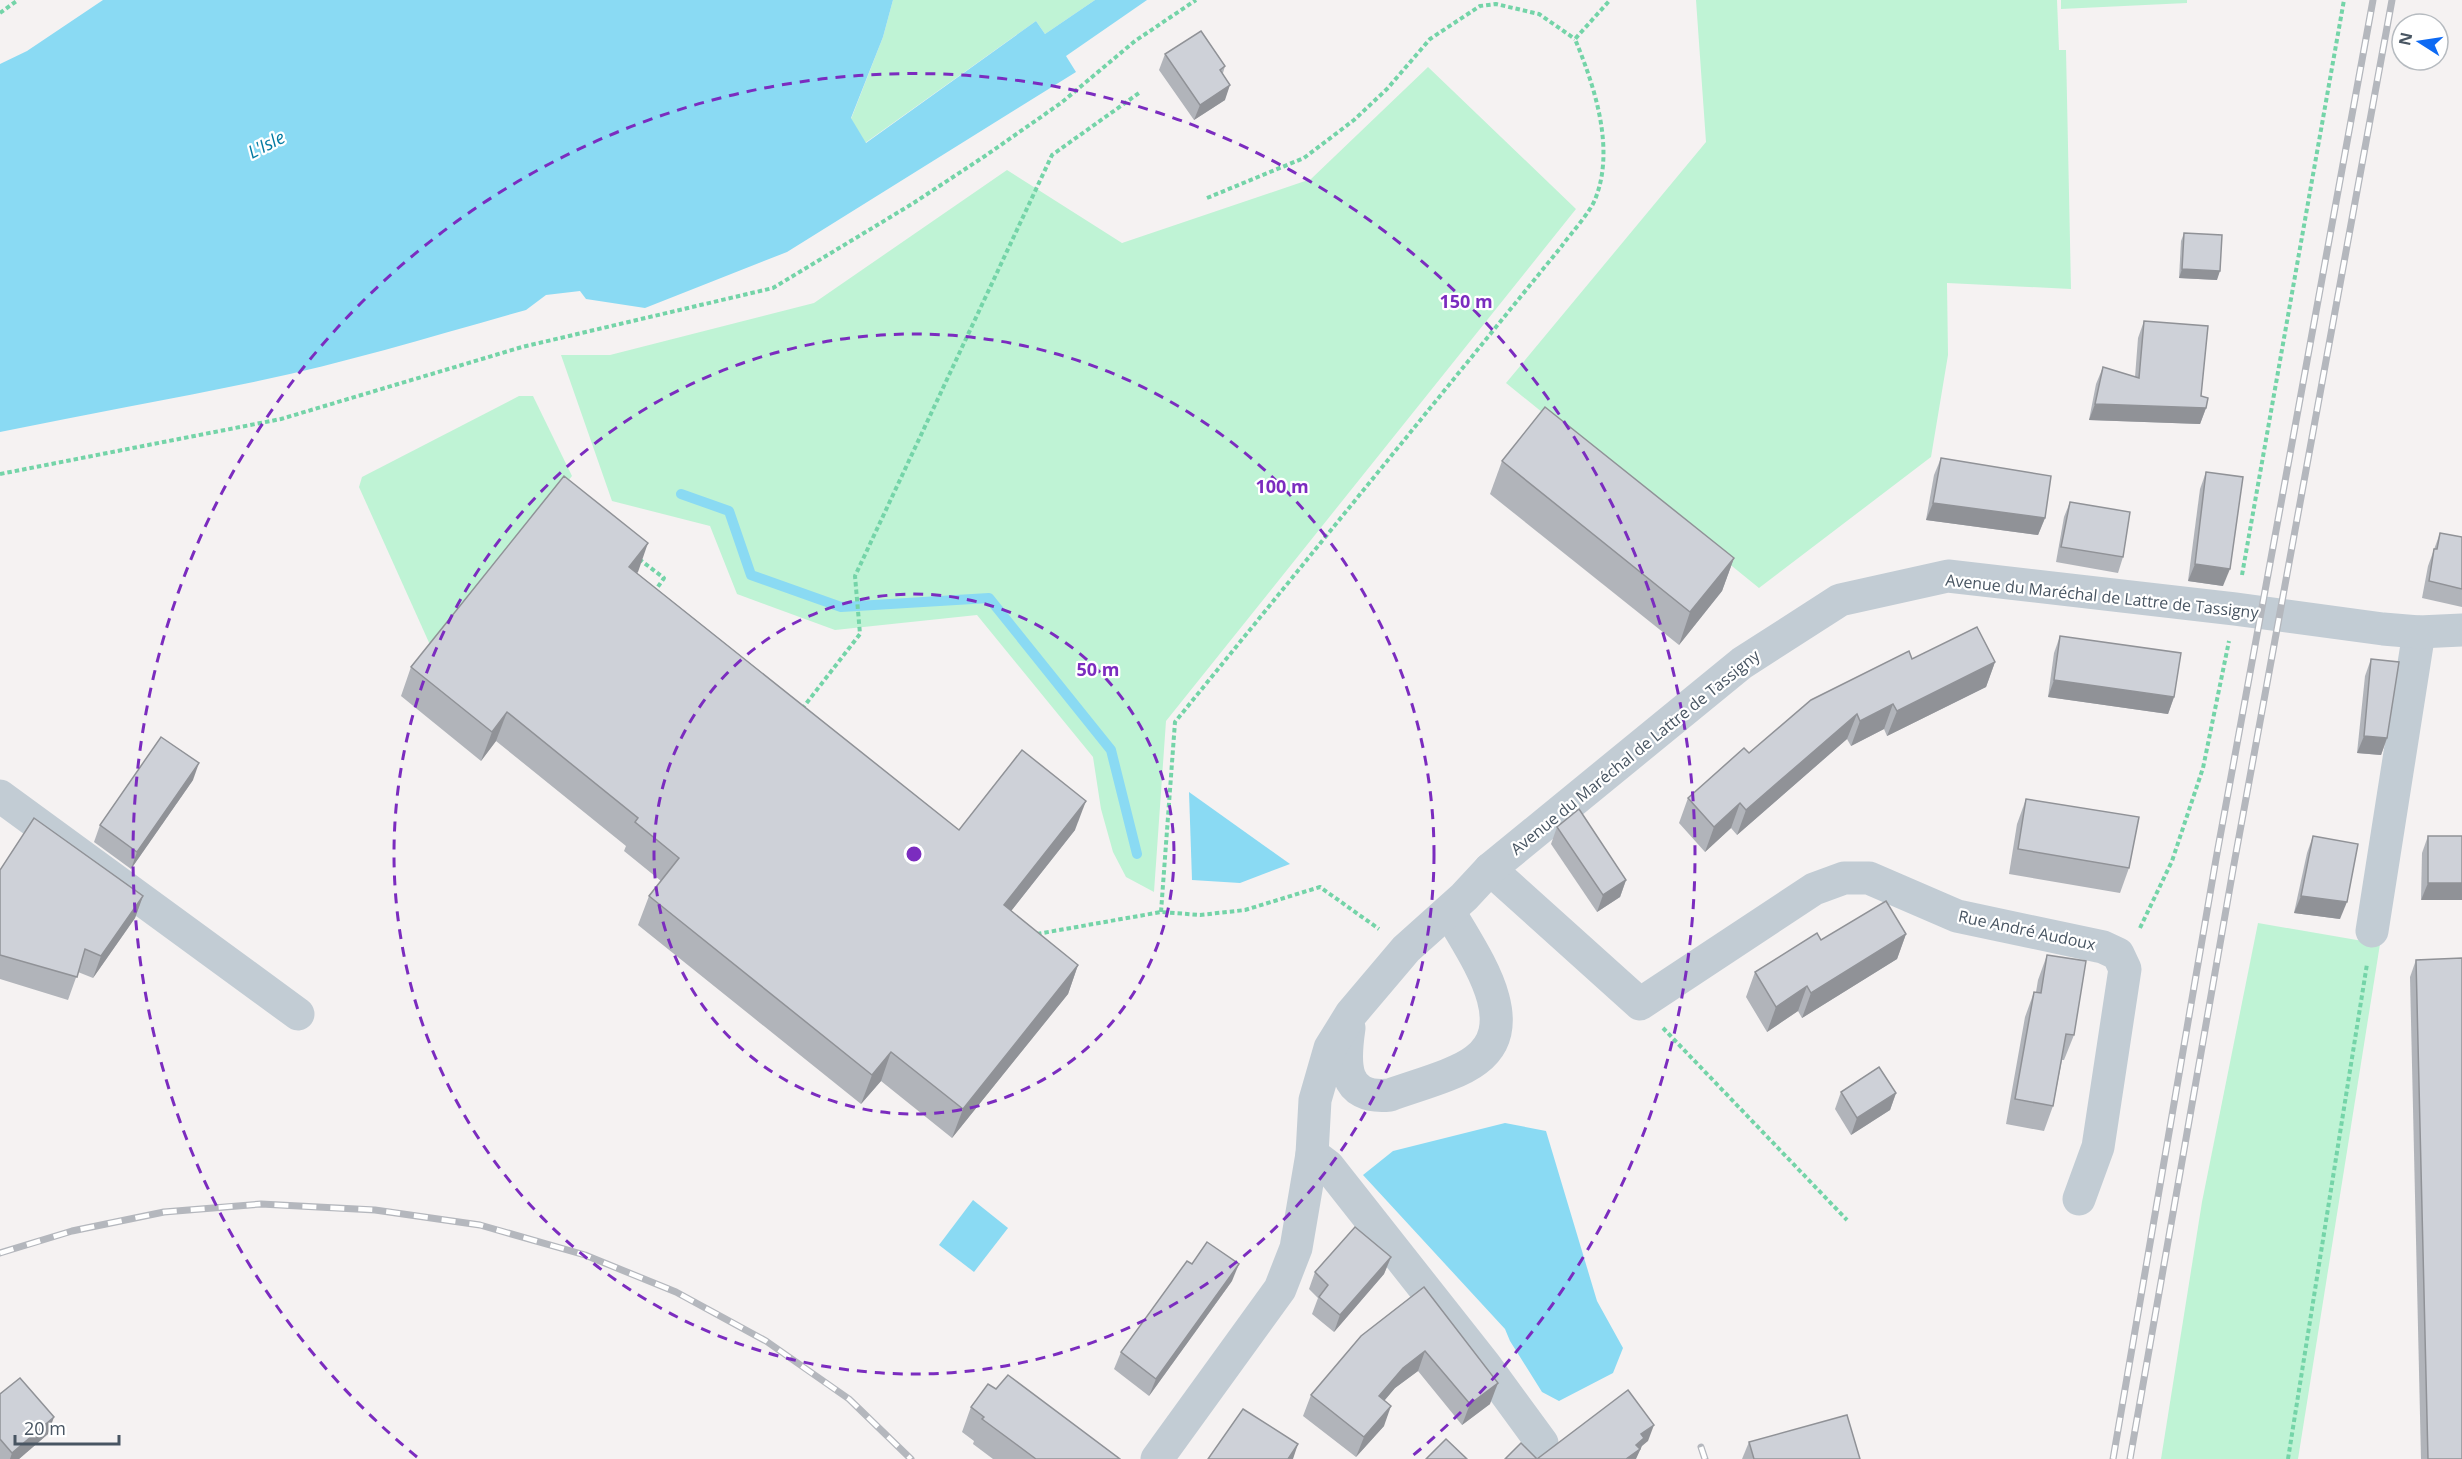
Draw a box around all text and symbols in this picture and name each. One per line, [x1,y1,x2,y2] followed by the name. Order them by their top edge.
[2390,12,2450,72] north arrow
[2393,30,2417,48] text: N
[243,125,289,163] water label: L'Isle
[1439,289,1493,313] text: 150 m
[1255,474,1309,498] text: 100 m
[1944,569,2261,623] street label: Avenue du Maréchal de Lattre de Tassigny
[1506,644,1765,860] street label: Avenue du Maréchal de Lattre de Tassigny
[1077,657,1119,681] text: 50 m
[904,844,924,864] centre of rings
[1956,905,2098,955] street label: Rue André Audoux
[15,1408,118,1446] scale bar
[24,1416,66,1440] text: 20 m

